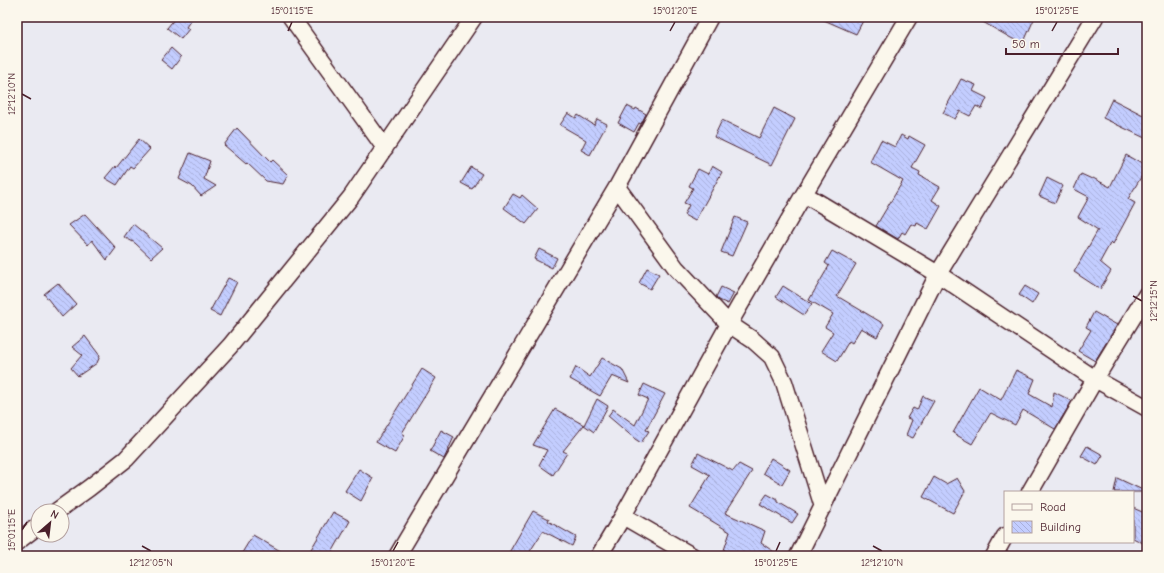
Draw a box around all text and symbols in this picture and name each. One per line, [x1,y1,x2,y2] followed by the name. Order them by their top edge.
[271,5,313,17] text: 15°01'15"E
[653,5,697,17] text: 15°01'20"E
[1035,5,1079,17] text: 15°01'25"E
[1006,30,1118,56] scale bar
[1012,37,1040,51] text: 50 m
[6,73,18,115] text: 12°12'10"N
[1148,280,1160,322] text: 12°12'15"N
[1004,491,1134,543] legend
[1040,500,1066,514] text: Road
[30,503,70,543] north arrow
[48,507,61,522] text: N
[6,509,18,551] text: 15°01'15"E
[1040,520,1081,534] text: Building
[129,557,173,569] text: 12°12'05"N
[371,557,415,569] text: 15°01'20"E
[754,557,798,569] text: 15°01'25"E
[861,557,903,569] text: 12°12'10"N

